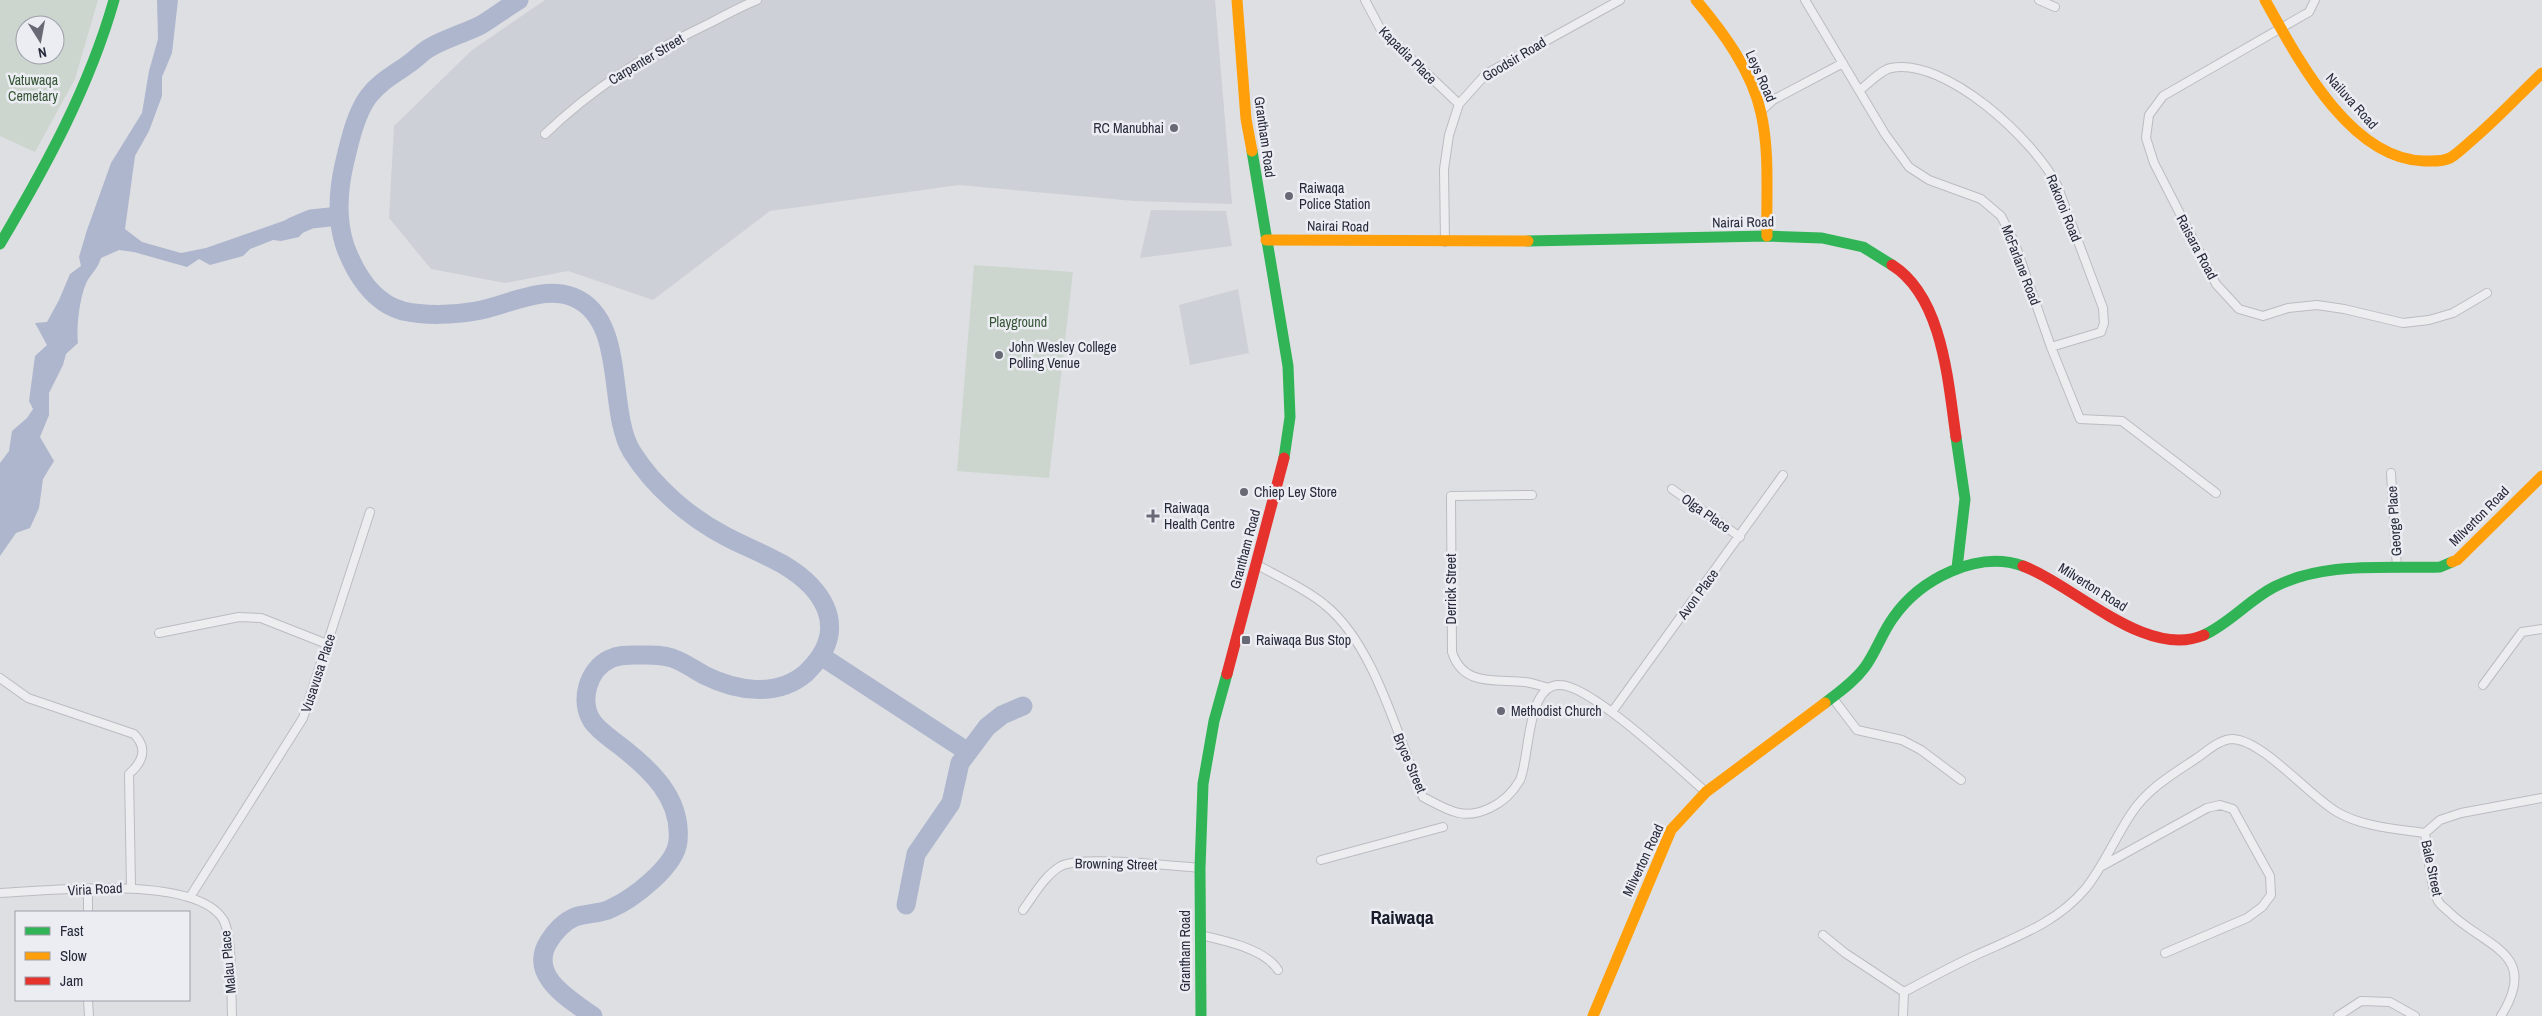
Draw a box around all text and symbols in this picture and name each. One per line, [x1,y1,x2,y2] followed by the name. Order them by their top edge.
[15,15,65,65] north arrow
[1375,22,1441,88] street label: Kapadia Place
[605,29,687,89] street label: Carpenter Street
[1479,33,1549,85] street label: Goodsir Road
[37,43,48,62] text: N
[1742,47,1780,105] street label: Leys Road
[2322,69,2382,133] street label: Nailuva Road
[8,71,59,105] park label: Vatuwaqa Cemetary
[1250,95,1280,179] street label: Grantham Road
[1093,119,1164,137] place label: RC Manubhai
[1168,122,1180,134] marker: RC Manubhai
[2042,172,2086,244] street label: Rakoroi Road
[1299,179,1370,213] place label: Raiwaqa Police Station
[1283,190,1295,202] marker: Raiwaqa Police Station
[1712,212,1774,232] street label: Nairai Road
[2172,212,2222,282] street label: Raisara Road
[1307,216,1369,236] street label: Nairai Road
[1997,222,2045,308] street label: McFarlane Road
[989,313,1047,331] park label: Playground
[1009,338,1117,372] place label: John Wesley College Polling Venue
[993,349,1005,361] marker: John Wesley College Polling Venue
[2445,482,2513,550] street label: Milverton Road
[1254,483,1337,501] place label: Chiep Ley Store
[2383,485,2405,557] street label: George Place
[1238,486,1250,498] marker: Chiep Ley Store
[1678,490,1734,536] street label: Olga Place
[1164,499,1235,533] place label: Raiwaqa Health Centre
[1226,507,1264,591] street label: Grantham Road
[1146,509,1160,523] marker: Raiwaqa Health Centre
[1442,554,1460,624] street label: Derrick Street
[2055,559,2131,615] street label: Milverton Road
[1673,565,1722,624] street label: Avon Place
[297,631,339,715] street label: Vusavusa Place
[1256,631,1351,649] place label: Raiwaqa Bus Stop
[1240,634,1252,646] marker: Raiwaqa Bus Stop
[1511,702,1602,720] place label: Methodist Church
[1495,705,1507,717] marker: Methodist Church
[1389,730,1431,796] street label: Bryce Street
[1618,821,1668,899] street label: Milverton Road
[2417,838,2447,898] street label: Bale Street
[1075,854,1157,874] street label: Browning Street
[67,879,123,899] street label: Viria Road
[1370,904,1434,930] district label: Raiwaqa
[1176,910,1194,992] street label: Grantham Road
[15,911,190,1001] legend
[60,920,84,941] text: Fast
[216,930,240,994] street label: Malau Place
[60,945,87,966] text: Slow
[60,970,83,991] text: Jam

